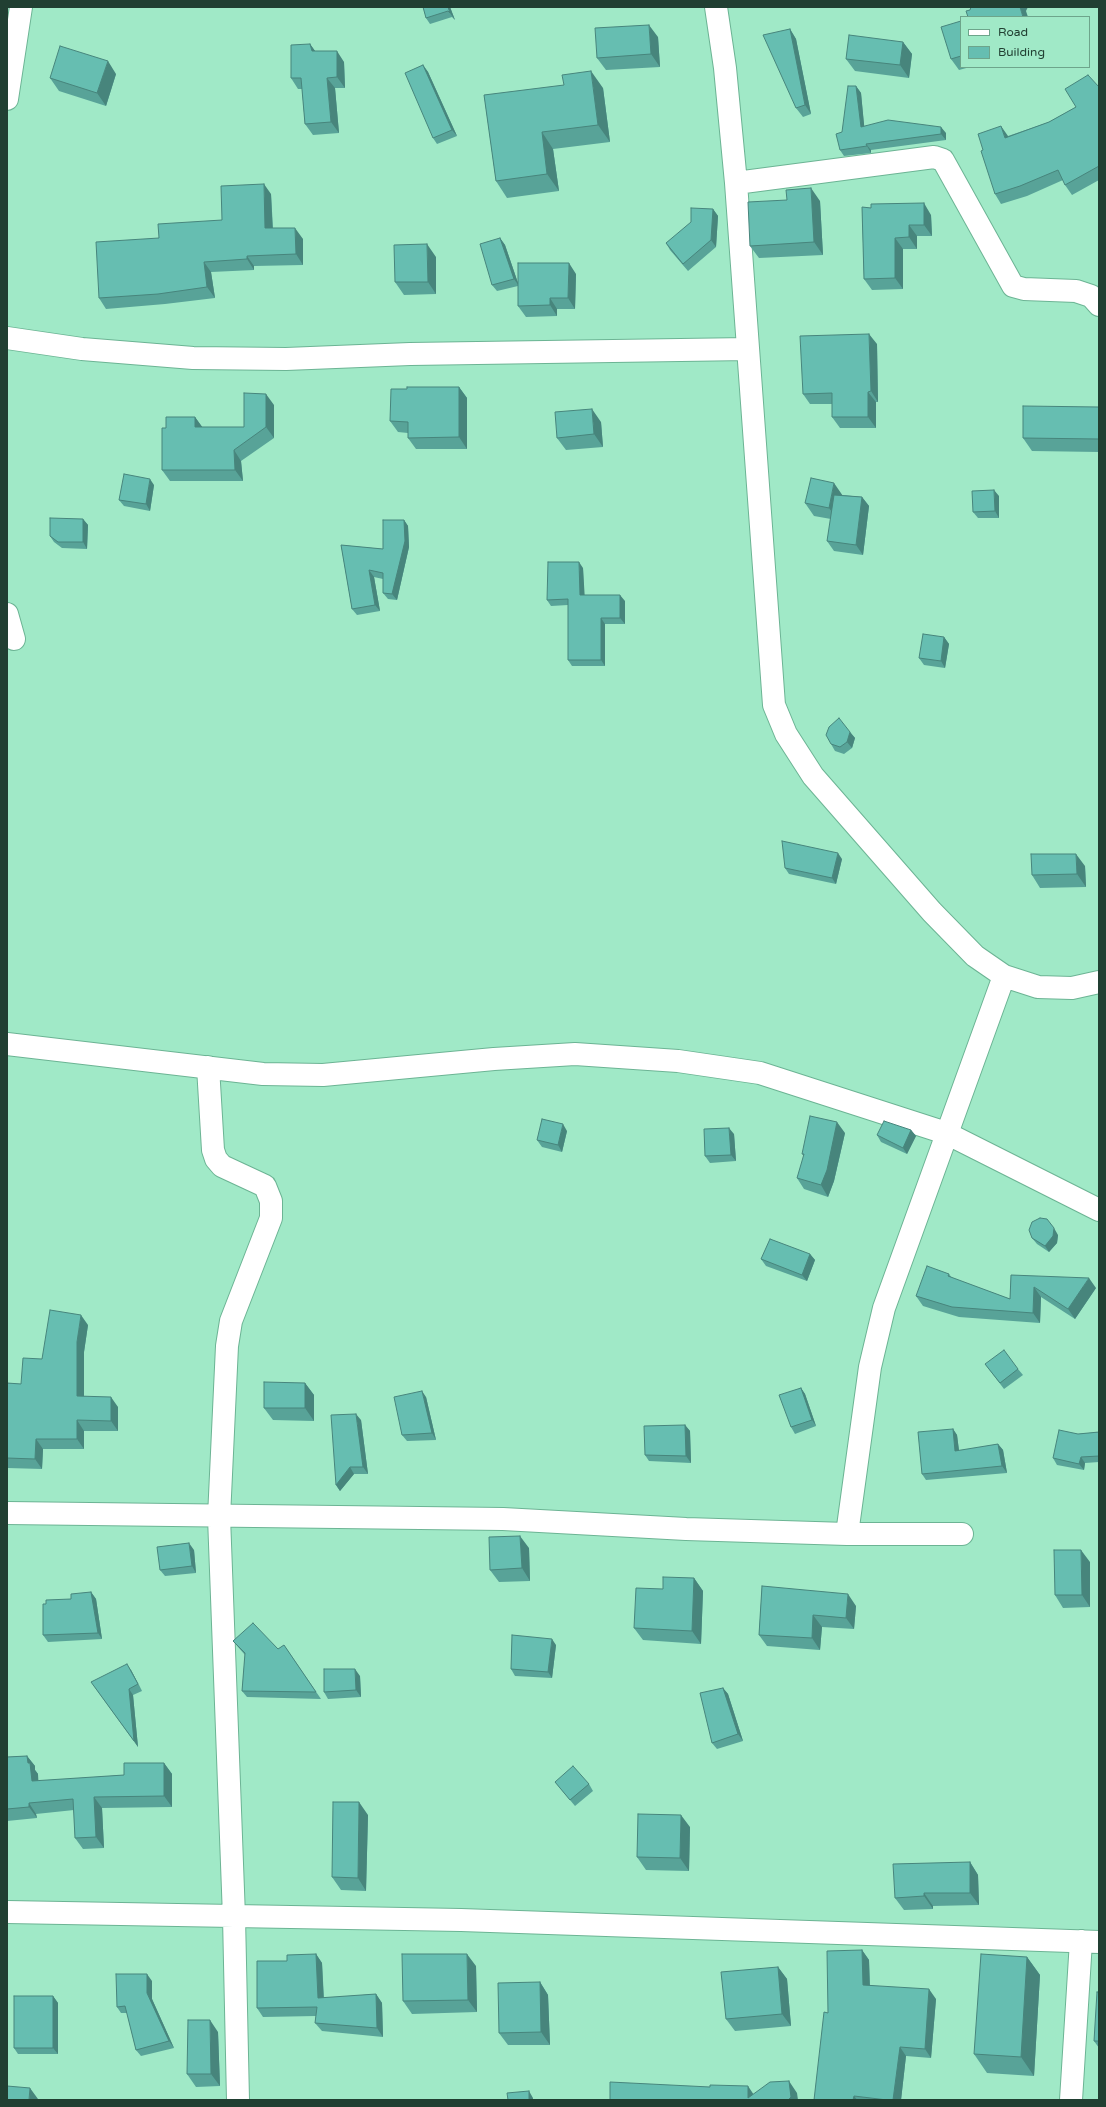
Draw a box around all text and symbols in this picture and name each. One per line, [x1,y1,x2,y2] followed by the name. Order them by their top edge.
[960,16,1090,68] legend
[998,25,1028,39] text: Road
[998,45,1045,59] text: Building

